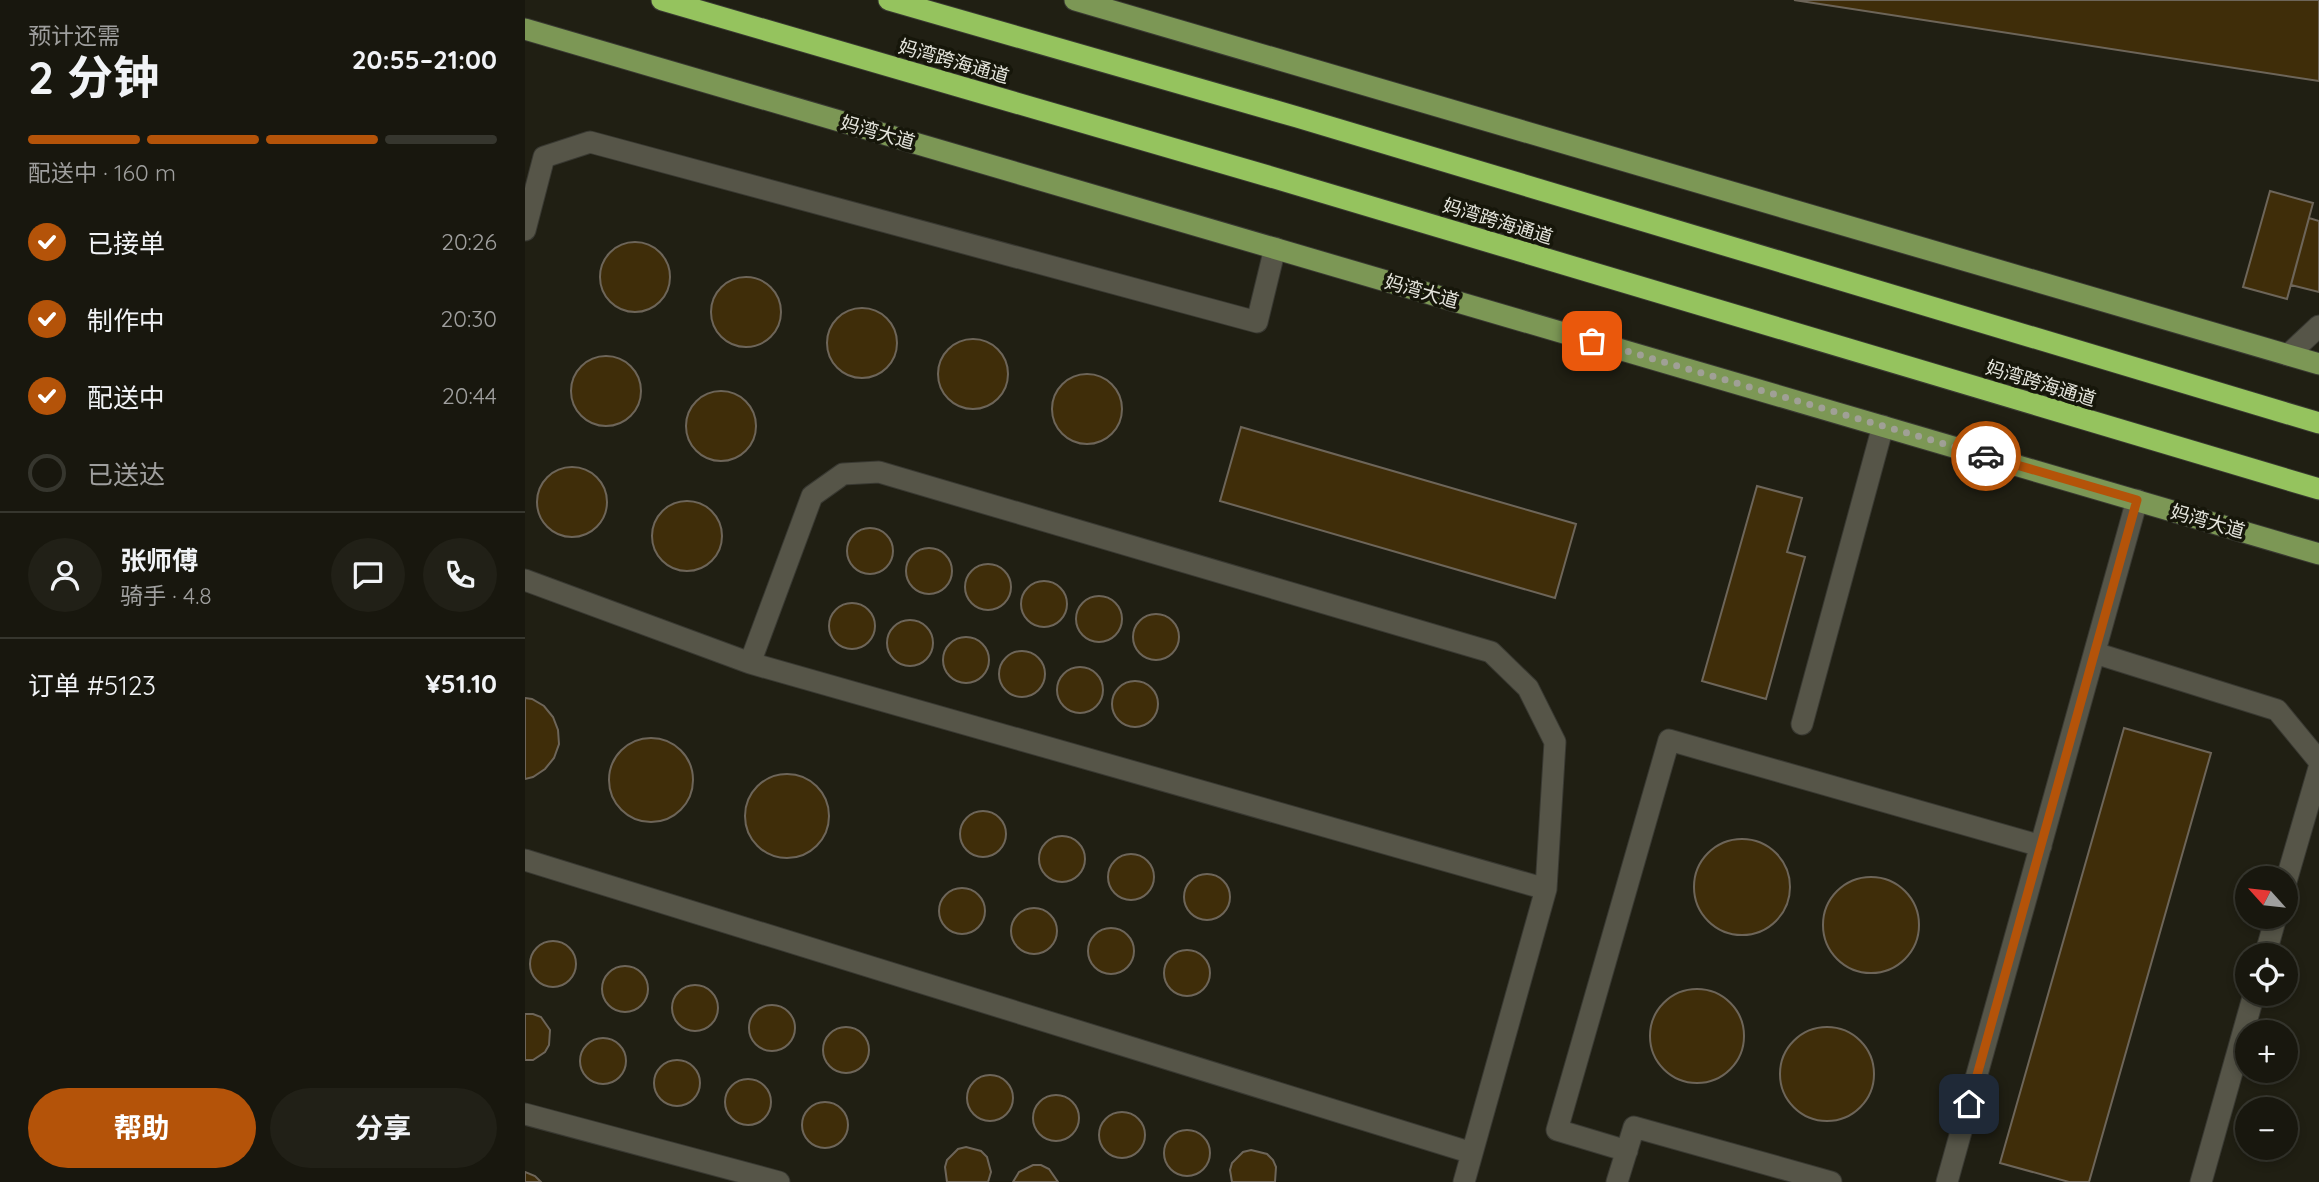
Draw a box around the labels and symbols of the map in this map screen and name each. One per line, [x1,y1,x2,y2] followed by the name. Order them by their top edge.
[896,34,1012,88] street label: 妈湾跨海通道
[838,110,918,154] street label: 妈湾大道
[1440,193,1556,249] street label: 妈湾跨海通道
[1382,269,1462,313] street label: 妈湾大道
[1562,311,1622,371] pin
[1983,355,2099,411] street label: 妈湾跨海通道
[1951,421,2021,491] courier
[2168,499,2248,543] street label: 妈湾大道
[2235,866,2298,929] north arrow
[1939,1074,1999,1134] pin

